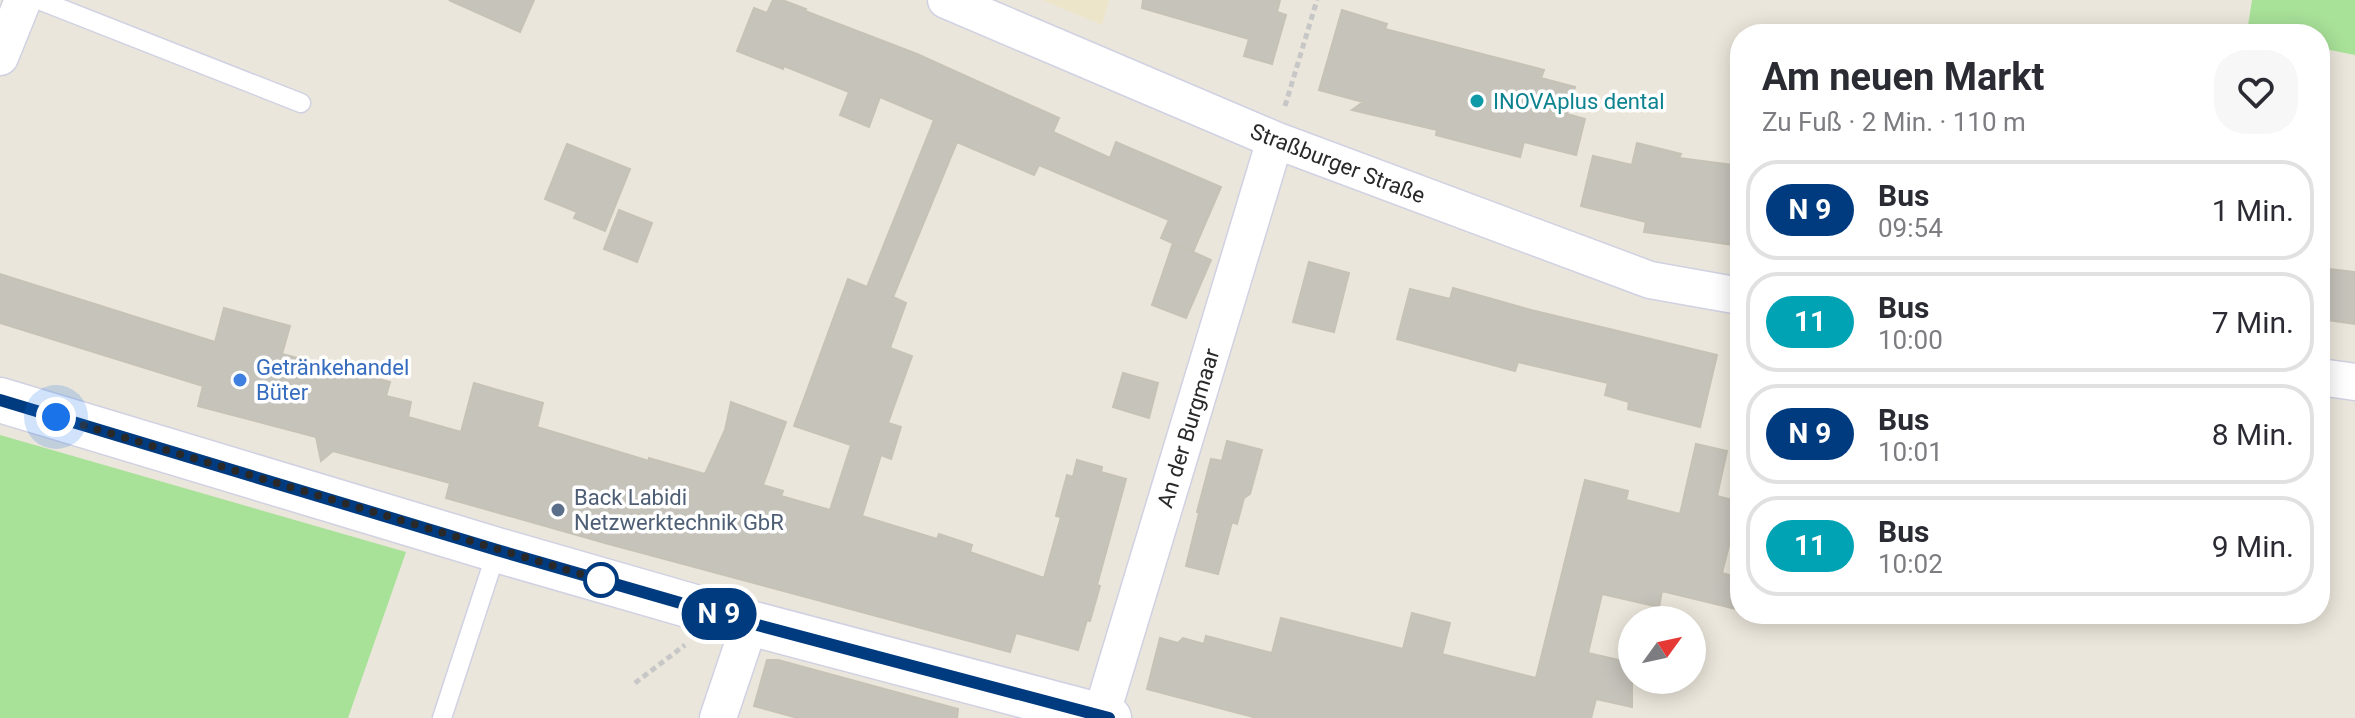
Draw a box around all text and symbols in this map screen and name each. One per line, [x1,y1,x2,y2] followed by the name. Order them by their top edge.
[2214,50,2298,134] button: heart
[1762,55,2044,99] text: Am neuen Markt
[1493,89,1665,114] place label: INOVAplus dental
[1468,92,1486,110] marker: INOVAplus dental
[1762,107,2026,137] text: Zu Fuß · 2 Min. · 110 m
[1247,119,1429,208] street label: Straßburger Straße
[1878,178,1929,213] text: Bus
[1789,193,1831,226] text: N 9
[2212,193,2294,228] text: 1 Min.
[1878,213,1943,243] text: 09:54
[1878,290,1929,325] text: Bus
[1794,305,1826,338] text: 11
[2212,305,2294,340] text: 7 Min.
[1878,325,1943,355] text: 10:00
[1152,345,1225,511] street label: An der Burgmaar
[256,355,409,405] place label: Getränkehandel Büter
[231,371,249,389] marker: Getränkehandel Büter
[36,397,76,437] your location
[1878,402,1929,437] text: Bus
[1789,417,1831,450] text: N 9
[2212,417,2294,452] text: 8 Min.
[1878,437,1943,467] text: 10:01
[574,485,784,535] place label: Back Labidi Netzwerktechnik GbR
[549,501,567,519] marker: Back Labidi Netzwerktechnik GbR
[1878,514,1929,549] text: Bus
[1794,529,1826,562] text: 11
[2212,529,2294,564] text: 9 Min.
[1878,549,1943,579] text: 10:02
[584,563,618,597] unlabelled marker
[673,588,765,640] line badge: N 9
[698,597,740,630] text: N 9
[1618,606,1706,694] north arrow
[1618,606,1706,694] map controls

